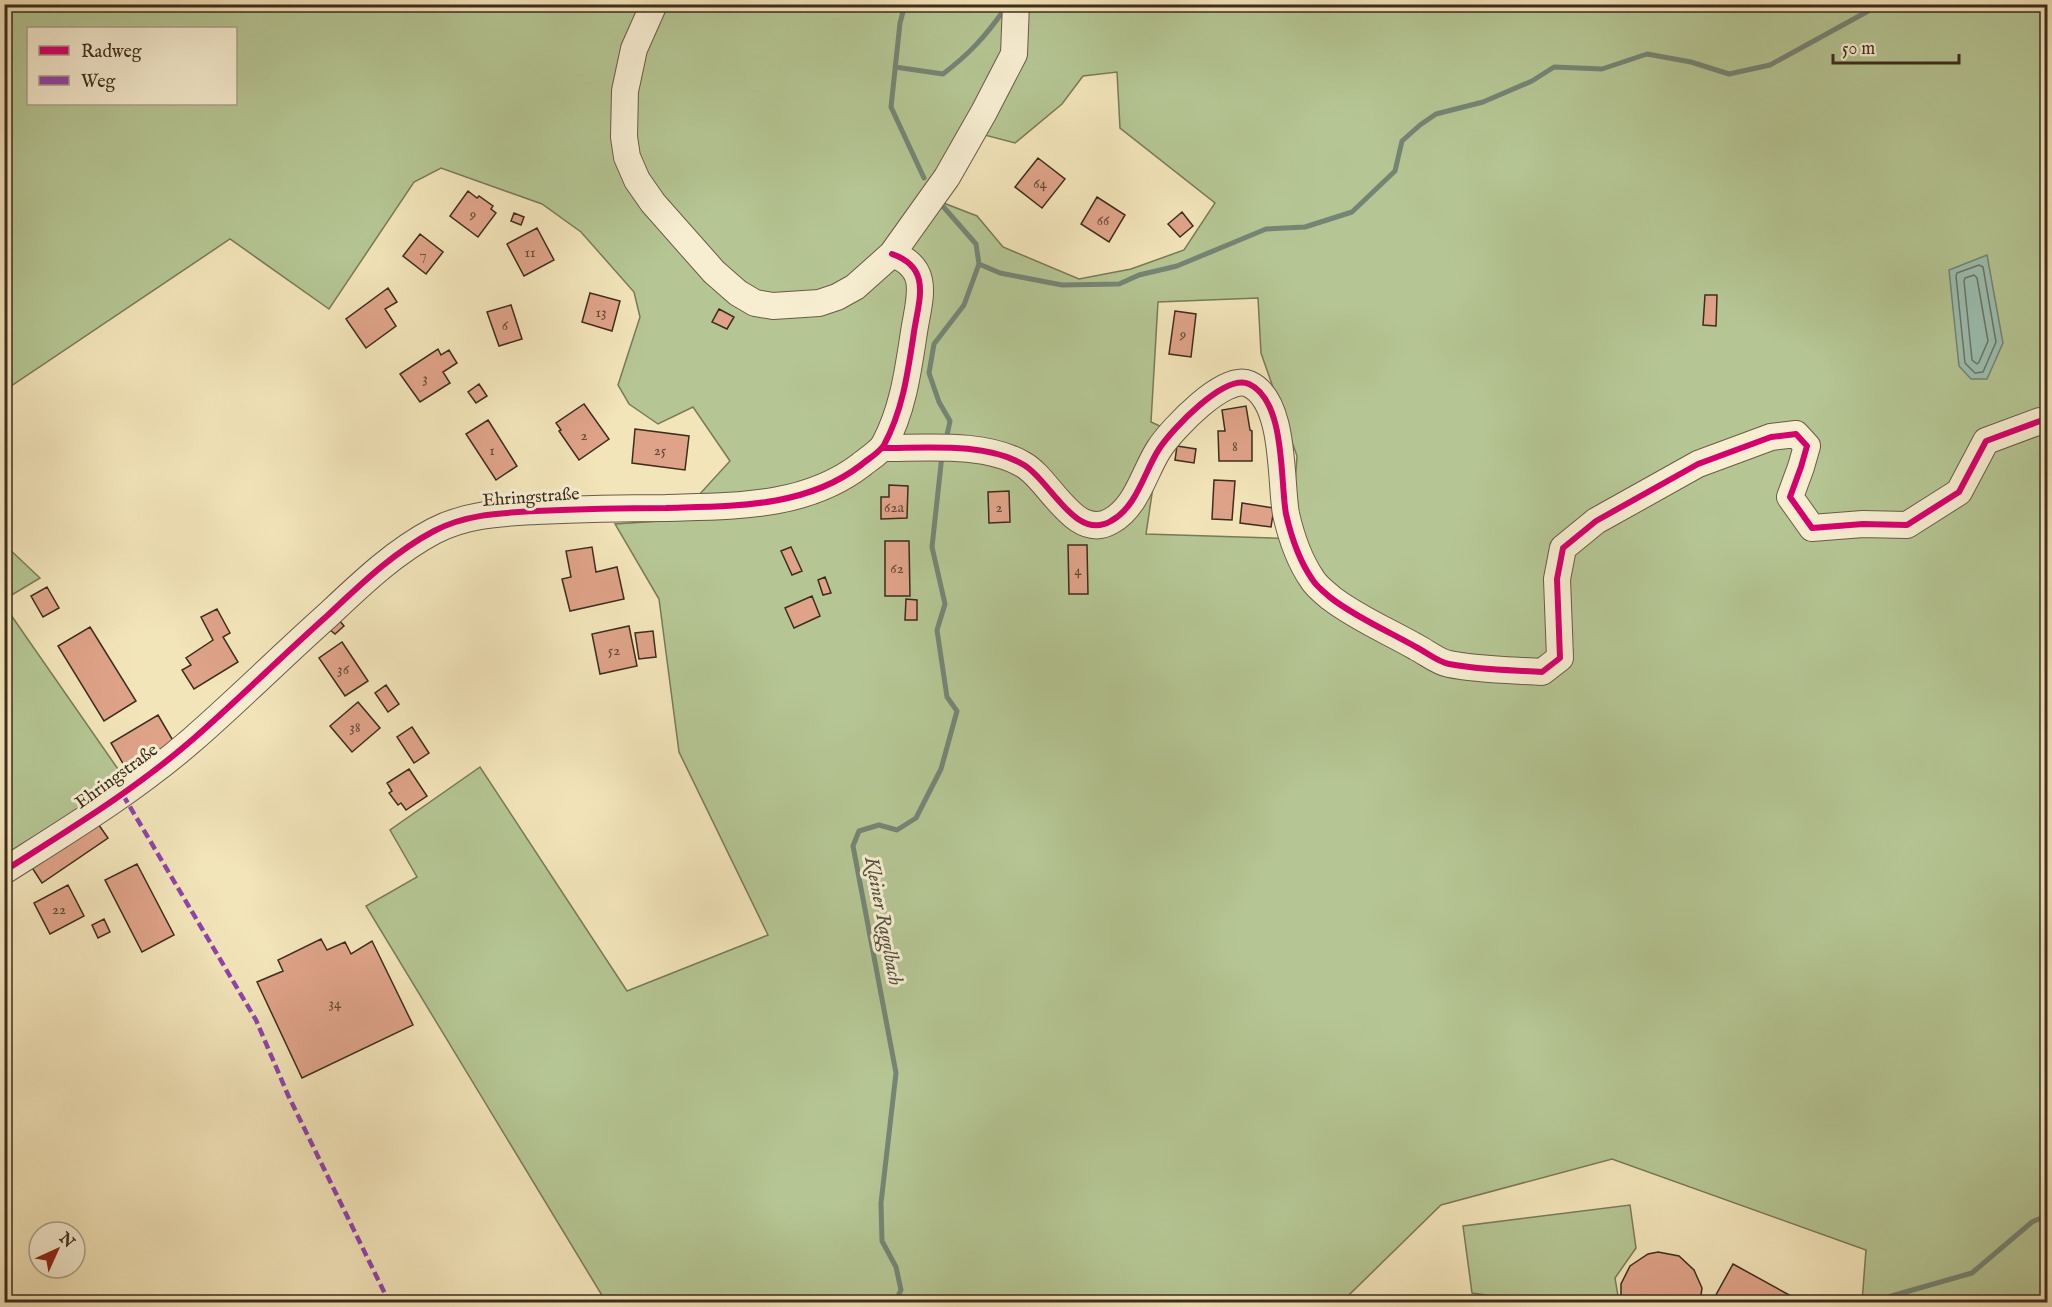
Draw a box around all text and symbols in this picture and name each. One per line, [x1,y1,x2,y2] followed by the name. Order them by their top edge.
[27,27,237,105] legend
[1833,27,1959,65] scale bar
[1842,38,1875,61] text: 50 m
[81,41,142,64] text: Radweg
[81,71,116,94] text: Weg
[1033,174,1047,193] house number: 64
[469,205,476,224] house number: 9
[1097,211,1110,230] house number: 66
[524,243,536,262] house number: 11
[419,245,427,264] house number: 7
[595,303,607,322] house number: 13
[502,316,509,335] house number: 6
[1179,325,1186,344] house number: 9
[422,369,428,388] house number: 3
[580,426,588,445] house number: 2
[1232,437,1238,456] house number: 8
[489,441,495,460] house number: 1
[654,441,667,460] house number: 25
[482,483,580,513] street label: Ehringstraße
[884,498,904,517] house number: 62a
[995,498,1003,517] house number: 2
[890,559,904,578] house number: 62
[1074,561,1082,580] house number: 4
[608,641,620,660] house number: 52
[337,660,350,679] house number: 36
[349,718,361,737] house number: 38
[71,739,163,815] street label: Ehringstraße
[857,854,908,988] water label: Kleiner Ragglbach
[52,900,66,919] house number: 22
[329,994,342,1013] house number: 34
[27,1220,87,1280] north arrow
[54,1228,78,1253] text: N

